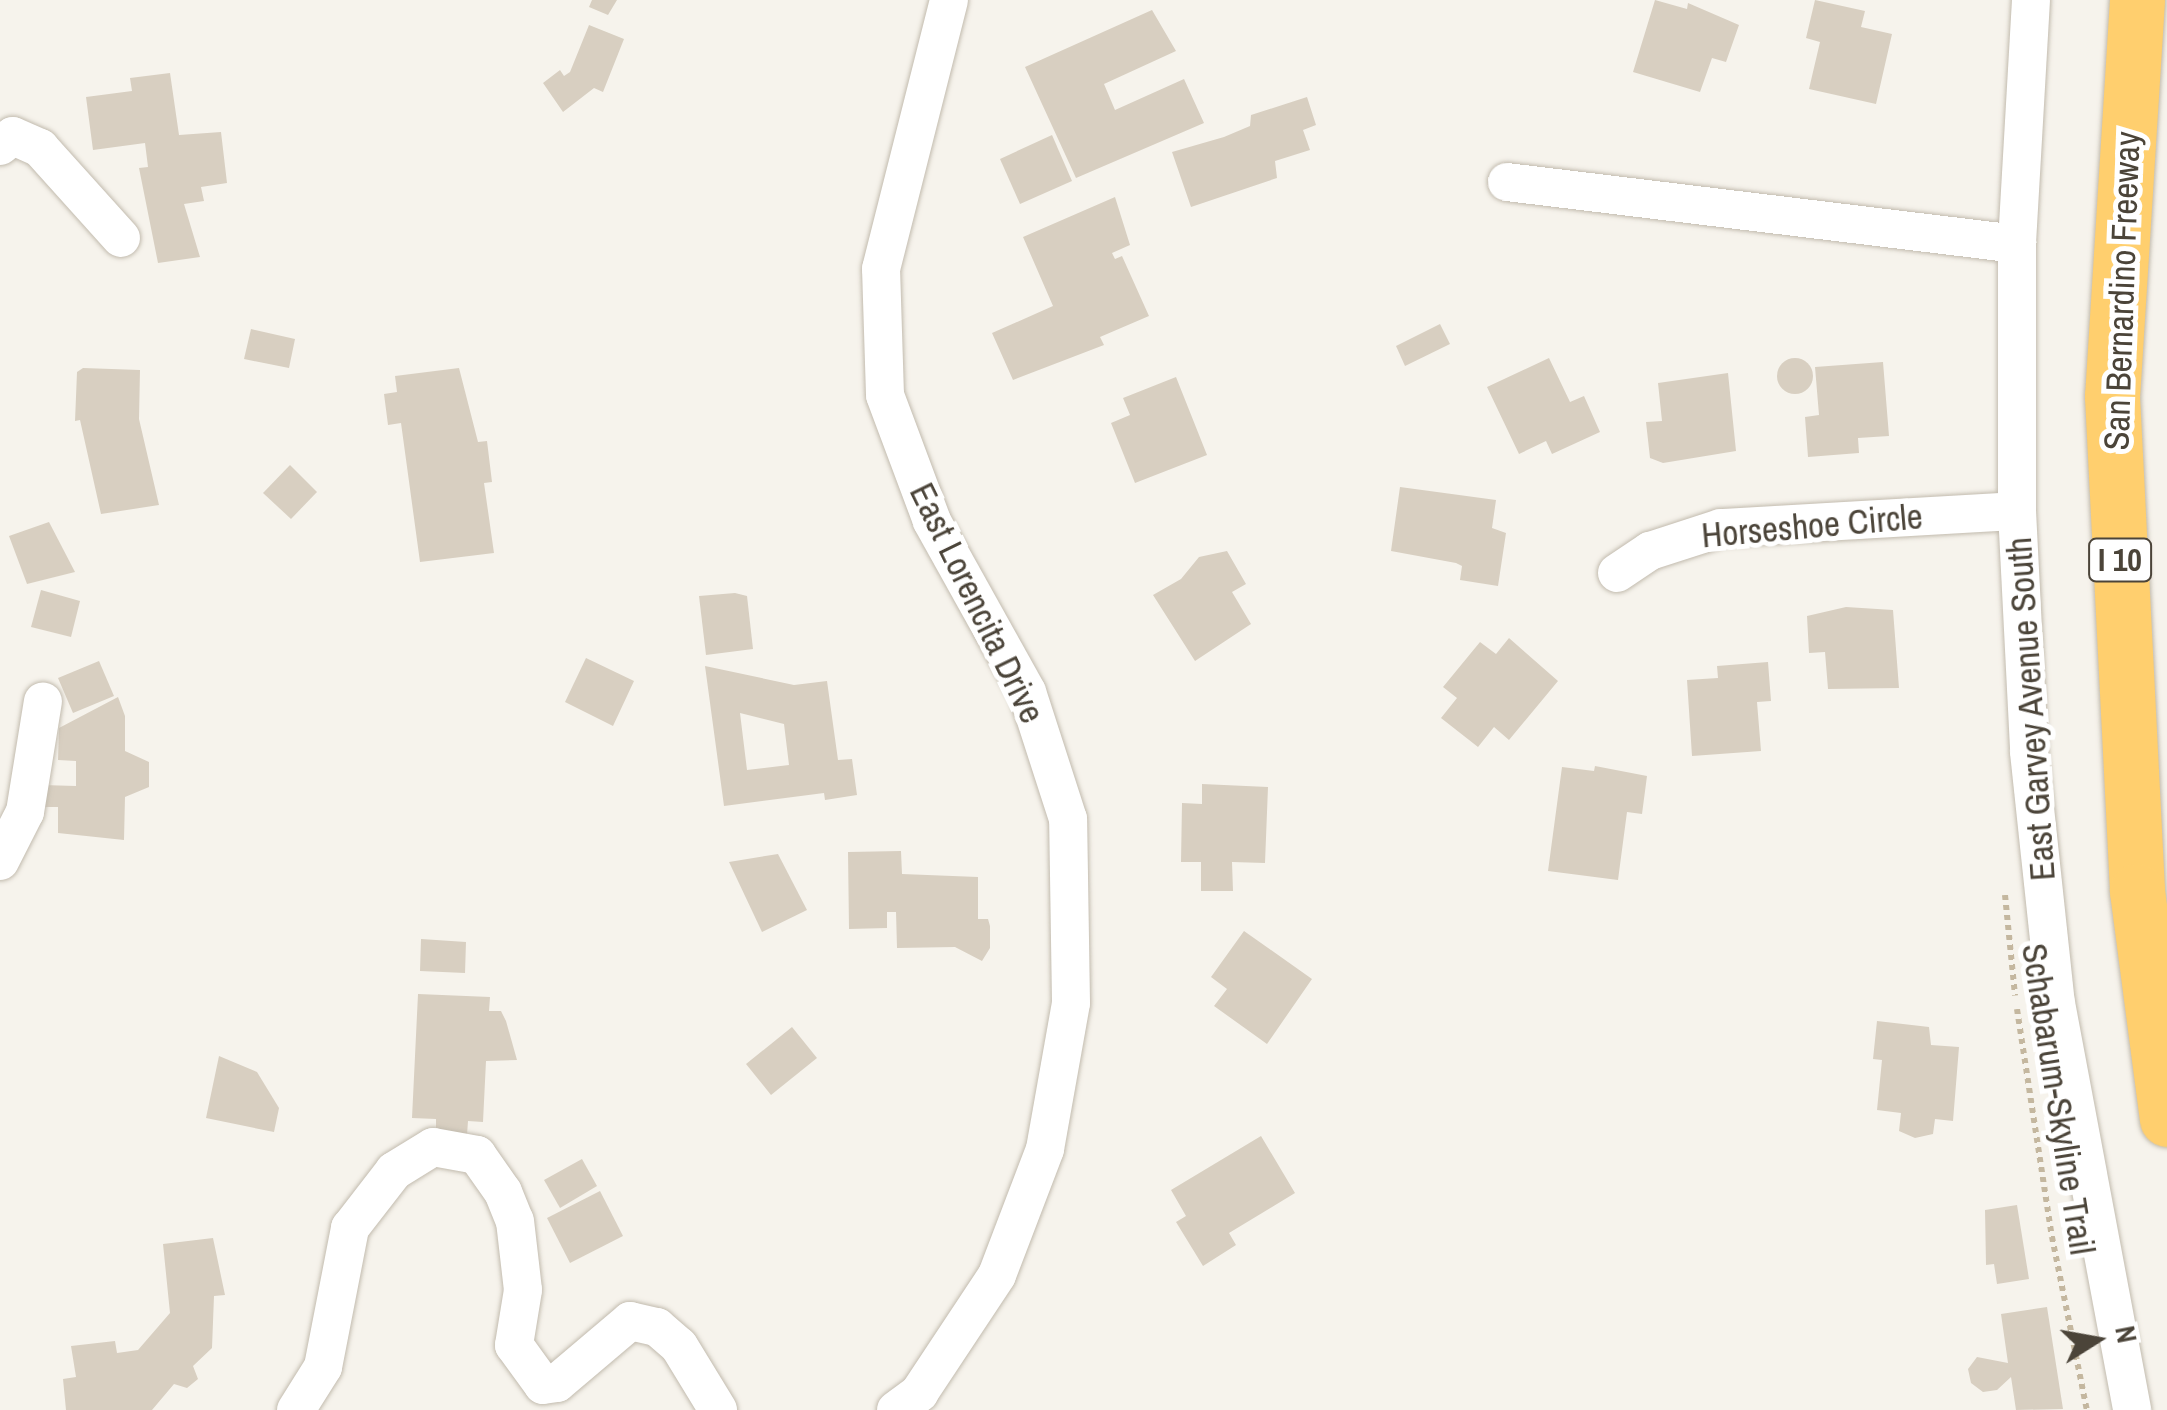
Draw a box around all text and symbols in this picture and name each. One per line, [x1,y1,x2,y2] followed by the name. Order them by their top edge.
[2095,131,2149,451] street label: San Bernardino Freeway
[901,476,1053,730] street label: East Lorencita Drive
[1700,495,1924,557] street label: Horseshoe Circle
[2088,533,2152,587] road number: I 10
[1998,535,2064,883] street label: East Garvey Avenue South
[2013,940,2103,1258] street label: Schabarum-Skyline Trail
[2047,1290,2147,1390] north arrow
[2106,1323,2147,1346] text: N

